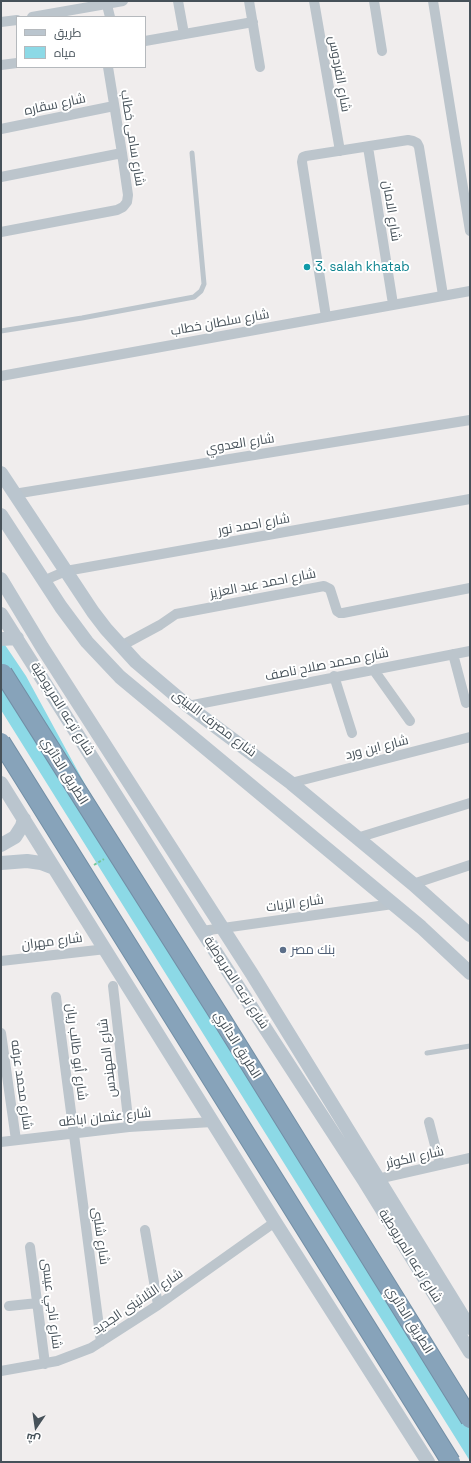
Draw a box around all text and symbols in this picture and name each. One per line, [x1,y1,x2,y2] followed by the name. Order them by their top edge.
[16,16,146,68] legend
[54,25,81,41] text: طريق
[325,35,353,113] street label: شارع الفردوس
[54,45,76,61] text: مياه
[117,89,147,187] street label: شارع سامى خطاب
[23,91,87,119] street label: شارع سقاره
[379,180,403,242] street label: شارع الامان
[315,259,410,275] place label: 3. salah khatab
[302,262,312,272] marker: 3. salah khatab
[169,307,271,339] street label: شارع سلطان خطاب
[204,431,276,457] street label: شارع العدوي
[217,511,291,539] street label: شارع احمد نور
[209,566,317,602] street label: شارع احمد عبد العزيز
[264,645,390,685] street label: شارع محمد صلاح ناصف
[27,659,97,759] street label: شارع ترعه المريوطية
[169,687,259,761] street label: شارع مصرف اللبينى
[344,733,410,763] street label: شارع ابن ورد
[37,734,91,808] street label: الطريق الدائري
[265,892,325,916] street label: شارع الزيات
[21,931,83,953] street label: شارع مهران
[200,934,272,1032] street label: شارع ترعه المريوطية
[291,942,335,958] place label: بنك مصر
[278,945,288,955] marker: بنك مصر
[62,1003,90,1101] street label: شارع أبو طالب ريان
[210,1008,264,1082] street label: الطريق الدائري
[95,1018,121,1098] street label: شارع المهندس
[7,1039,35,1131] street label: شارع محمد عرفه
[58,1105,152,1131] street label: شارع عثمان اباظه
[384,1144,446,1172] street label: شارع الكوثر
[88,1206,112,1266] street label: شارع شلبى
[375,1206,445,1306] street label: شارع ترعه المريوطية
[38,1258,64,1350] street label: شارع ناجي عيسى
[90,1266,186,1338] street label: شارع الثلاثينى الجديد
[382,1283,436,1357] street label: الطريق الدائري
[16,1407,56,1447] north arrow
[25,1430,42,1447] text: ش

